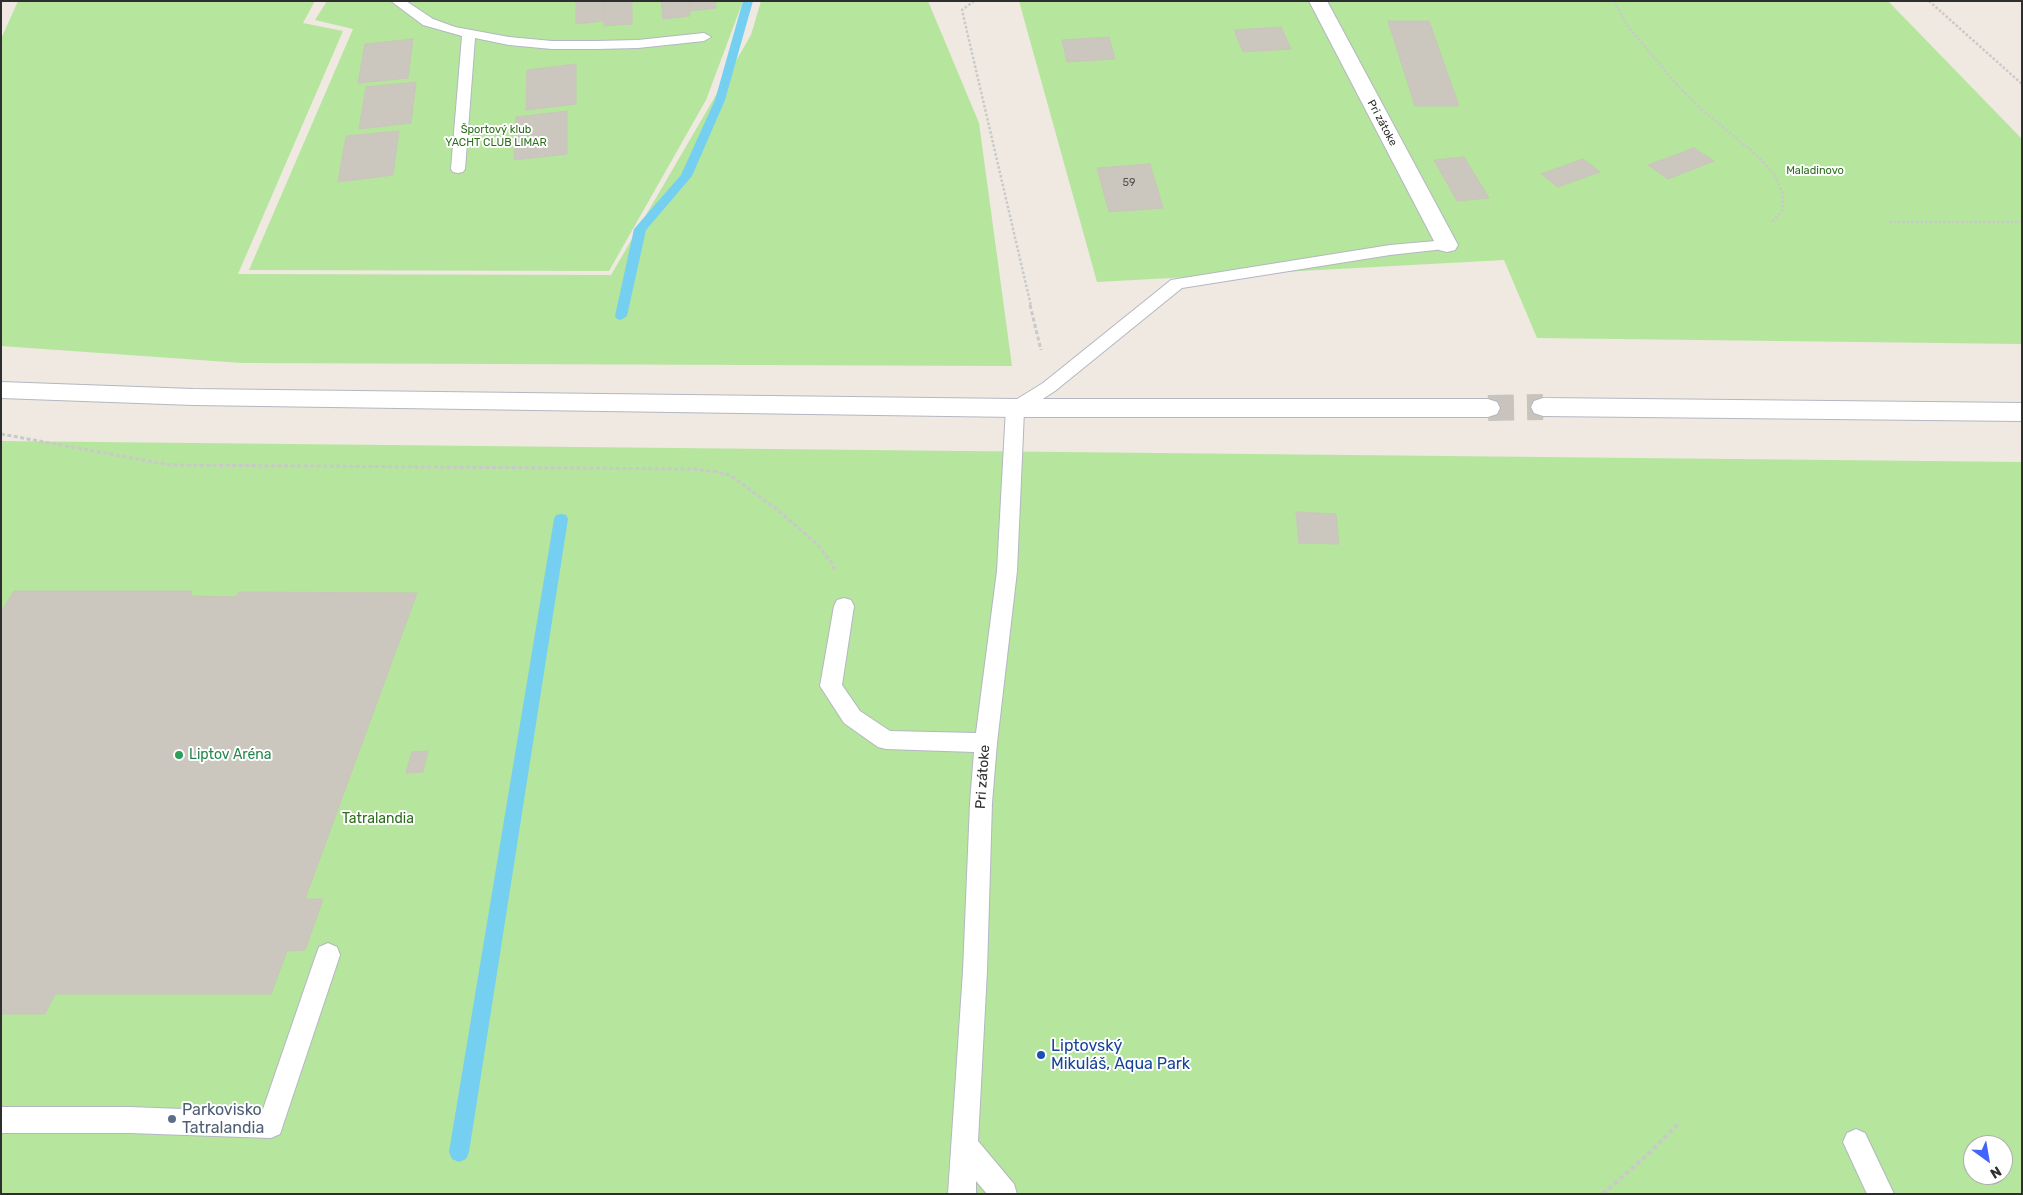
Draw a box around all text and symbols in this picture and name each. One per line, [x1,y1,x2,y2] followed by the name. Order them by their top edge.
[1364,98,1400,148] street label: Pri zátoke
[445,123,547,149] park label: Športový klub YACHT CLUB LIMAR
[1786,164,1844,178] park label: Maladinovo
[1122,176,1136,190] house number: 59
[972,744,994,810] street label: Pri zátoke
[189,747,272,763] place label: Liptov Aréna
[173,749,185,761] marker: Liptov Aréna
[342,811,414,827] park label: Tatralandia
[1051,1036,1190,1074] place label: Liptovský Mikuláš, Aqua Park
[1035,1049,1047,1061] marker: Liptovský Mikuláš, Aqua Park
[182,1100,264,1138] place label: Parkovisko Tatralandia
[166,1113,178,1125] marker: Parkovisko Tatralandia
[1963,1135,2013,1185] north arrow
[1987,1162,2004,1182] text: N

